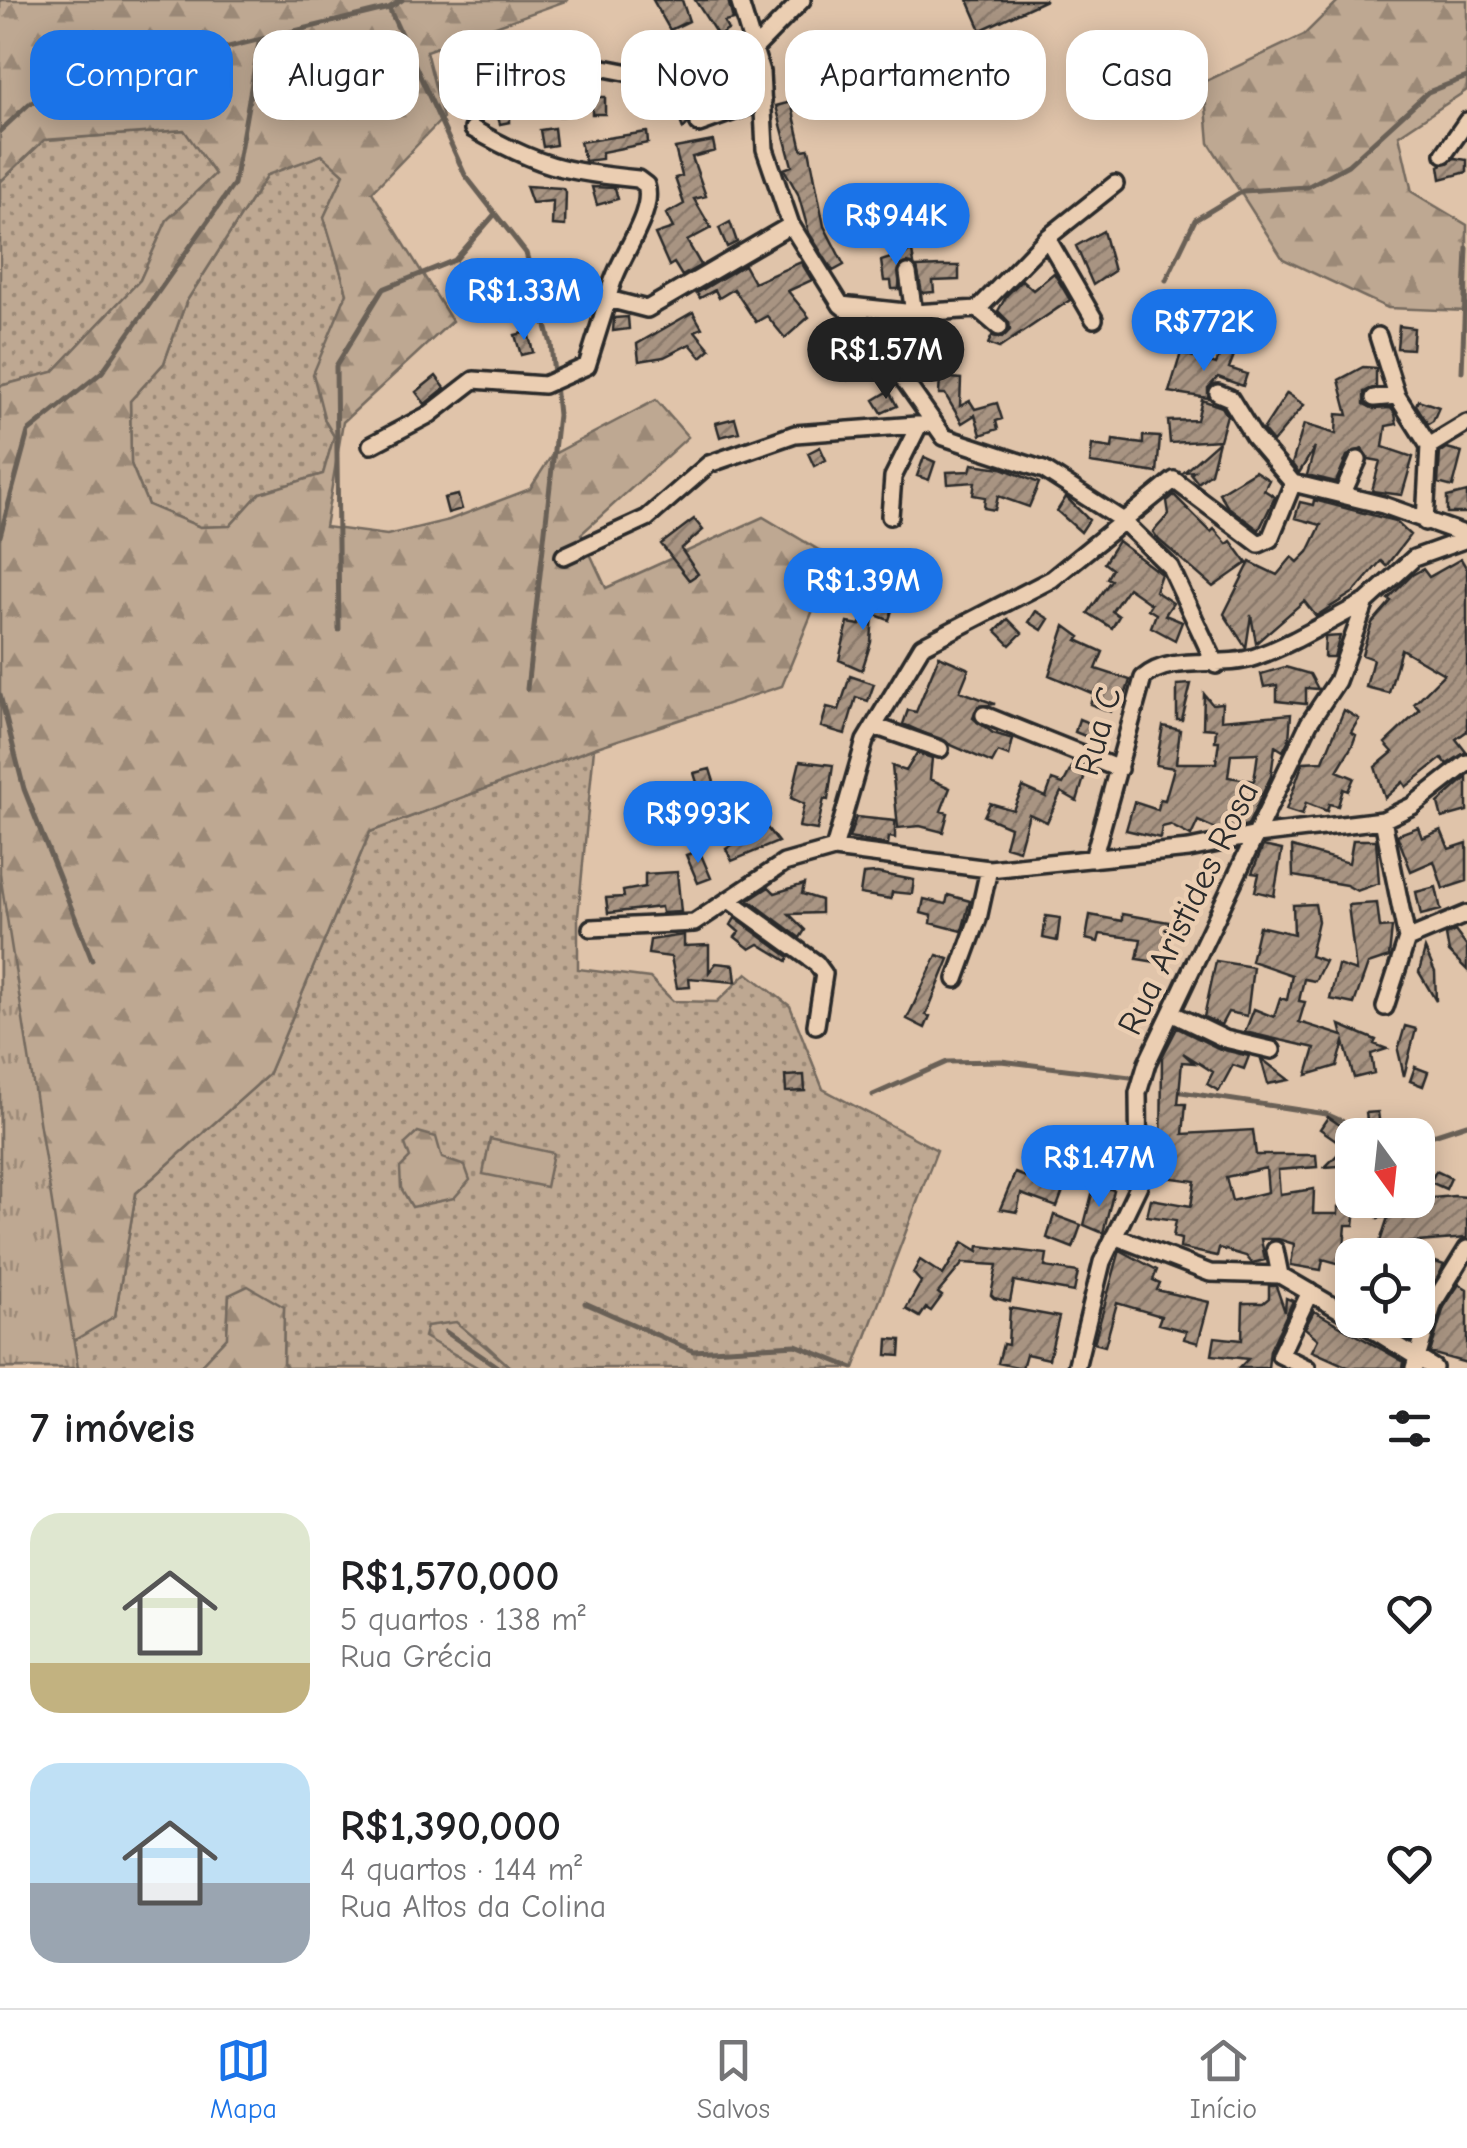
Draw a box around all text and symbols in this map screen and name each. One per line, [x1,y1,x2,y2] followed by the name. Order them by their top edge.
[30,30,233,120] chip: Comprar
[253,30,419,120] chip: Alugar
[439,30,601,120] chip: Filtros
[621,30,765,120] chip: Novo
[785,30,1046,120] chip: Apartamento
[1066,30,1208,120] chip: Casa
[815,183,977,268] pin: R$944K
[845,197,947,234] text: R$944K
[432,258,616,343] pin: R$1.33M
[467,272,581,309] text: R$1.33M
[1123,289,1285,374] pin: R$772K
[1154,303,1254,340] text: R$772K
[794,317,978,402] pin: R$1.57M
[829,331,943,368] text: R$1.57M
[771,548,955,633] pin: R$1.39M
[806,562,920,599] text: R$1.39M
[1066,682,1130,780] street label: Rua C
[1109,775,1267,1041] street label: Rua Aristides Rosa
[617,781,779,866] pin: R$993K
[645,795,751,832] text: R$993K
[1335,1118,1435,1218] north arrow
[1335,1118,1435,1338] map controls
[1007,1125,1191,1210] pin: R$1.47M
[1043,1139,1155,1176] text: R$1.47M
[1335,1238,1435,1338] button: locate
[1382,1401,1437,1456] icon: filters
[30,1404,195,1453] text: 7 imóveis
[340,1552,560,1601] text: R$1,570,000
[110,1553,230,1673] icon: home
[1382,1586,1437,1641] icon: heart
[340,1601,586,1638] text: 5 quartos · 138 m²
[340,1638,493,1675] text: Rua Grécia
[340,1802,561,1851] text: R$1,390,000
[110,1803,230,1923] icon: home
[1382,1836,1437,1891] icon: heart
[340,1851,582,1888] text: 4 quartos · 144 m²
[340,1888,606,1925] text: Rua Altos da Colina
[210,2033,277,2125] tab: Mapa
[697,2033,770,2125] tab: Salvos
[1190,2033,1257,2125] tab: Início

